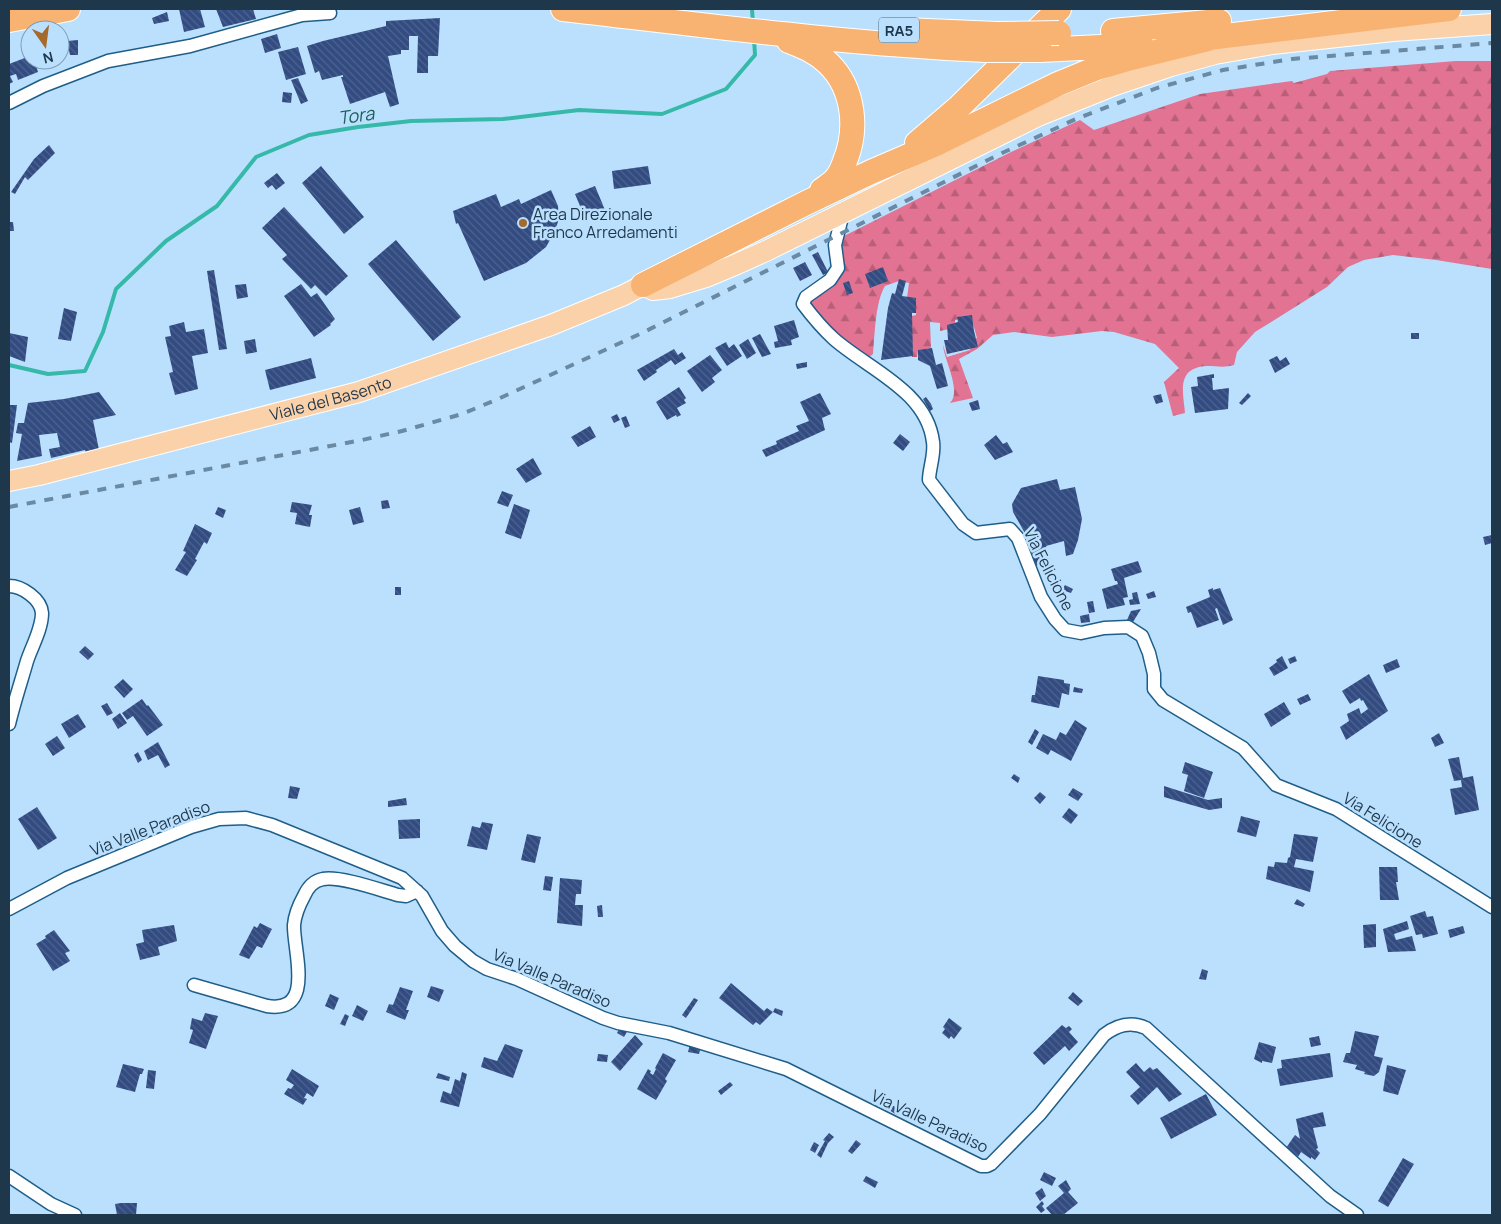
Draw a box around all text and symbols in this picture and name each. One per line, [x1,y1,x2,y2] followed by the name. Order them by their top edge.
[879,18,919,42] road number: RA5
[20,20,70,70] north arrow
[41,48,55,69] text: N
[336,100,377,129] water label: Tora
[533,203,678,243] place label: Area Direzionale Franco Arredamenti
[517,217,529,229] marker: Area Direzionale Franco Arredamenti
[267,371,394,426] street label: Viale del Basento
[1019,524,1079,614] street label: Via Felicione
[1339,787,1427,853] street label: Via Felicione
[87,795,213,861] street label: Via Valle Paradiso
[489,943,615,1013] street label: Via Valle Paradiso
[868,1084,992,1158] street label: Via Valle Paradiso

